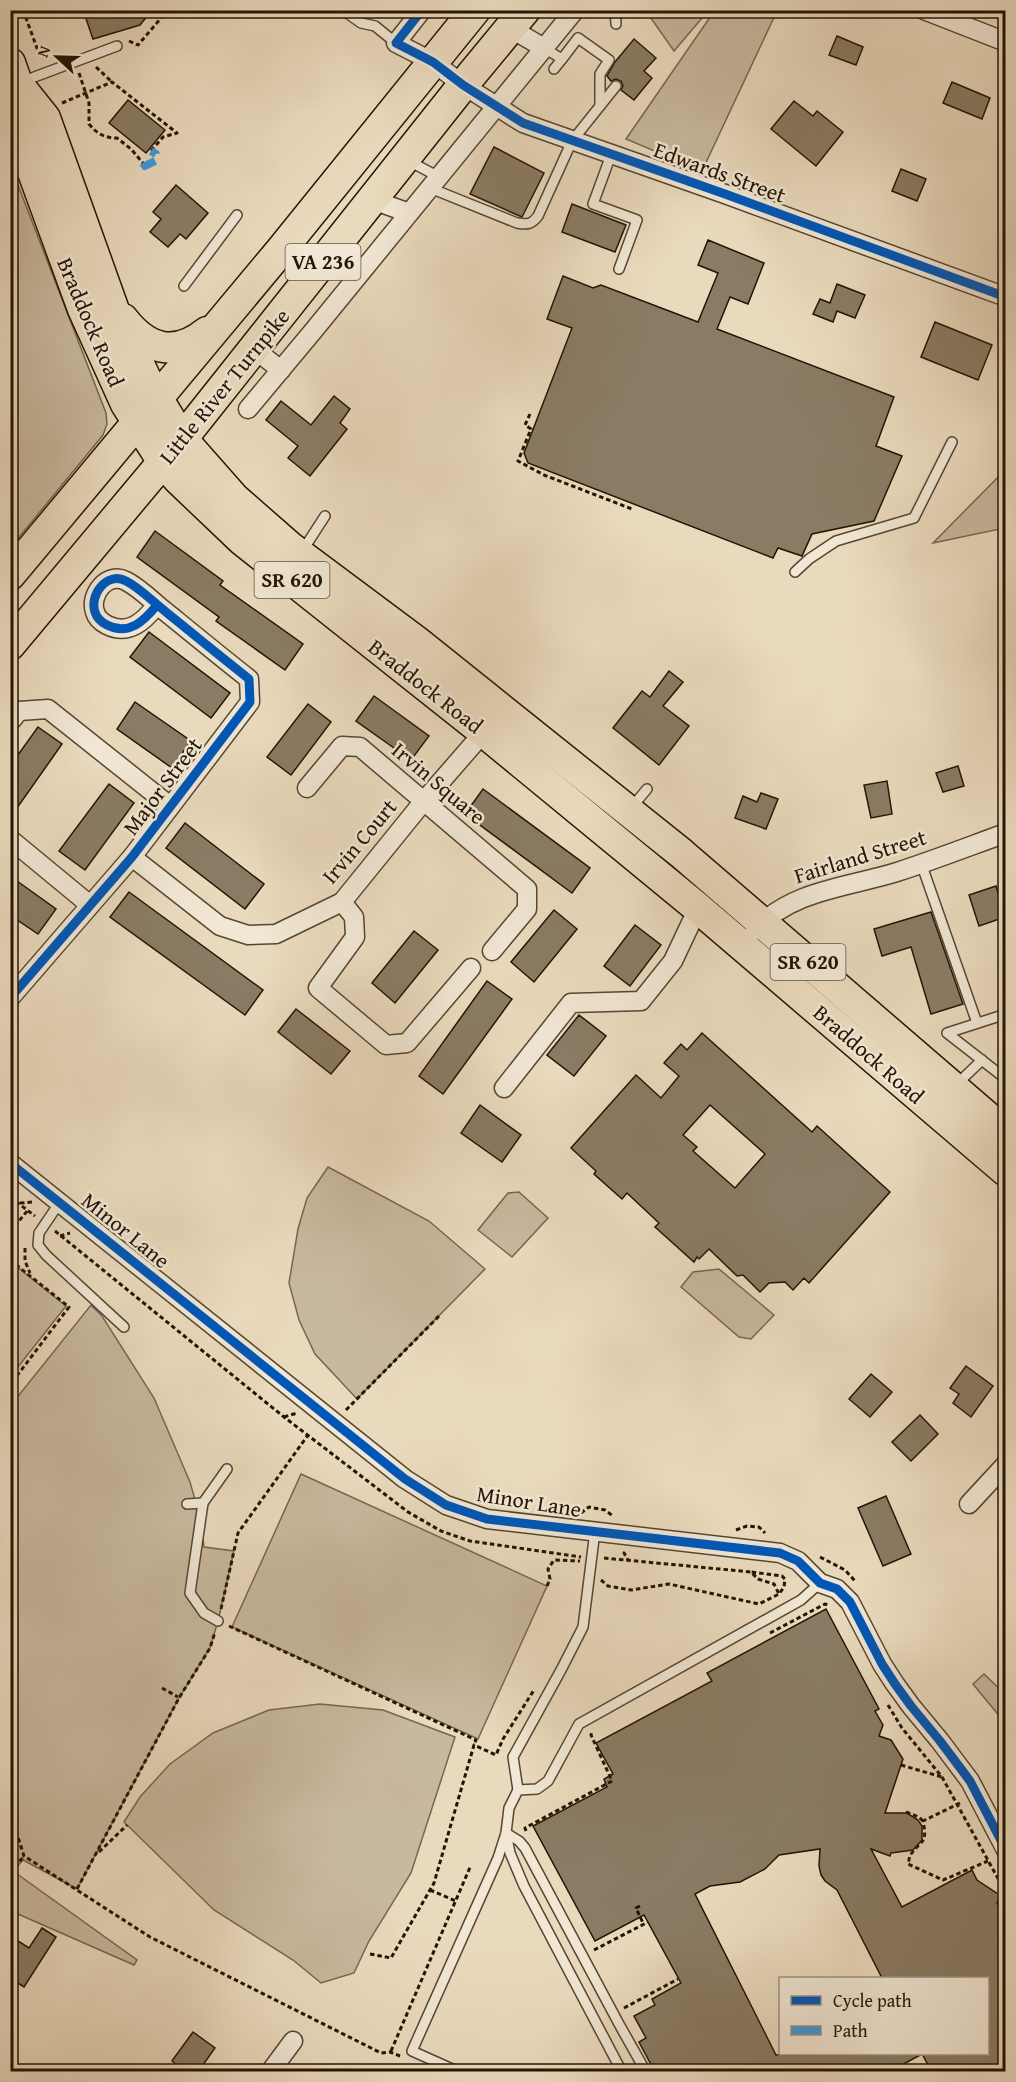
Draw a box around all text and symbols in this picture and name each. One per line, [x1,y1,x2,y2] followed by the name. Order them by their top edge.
[27,27,87,87] north arrow
[30,42,56,61] text: N
[650,133,791,211] street label: Edwards Street
[286,244,360,280] road number: VA 236
[49,252,133,392] street label: Braddock Road
[151,301,297,471] street label: Little River Turnpike
[254,562,330,598] road number: SR 620
[362,631,490,741] street label: Braddock Road
[115,730,210,842] street label: Major Street
[385,734,493,832] street label: Irvin Square
[314,791,404,890] street label: Irvin Court
[790,821,930,891] street label: Fairland Street
[770,944,846,980] road number: SR 620
[806,997,932,1111] street label: Braddock Road
[75,1184,177,1276] street label: Minor Lane
[474,1477,584,1525] street label: Minor Lane
[779,1977,989,2055] legend
[833,1987,912,2014] text: Cycle path
[833,2017,868,2044] text: Path

